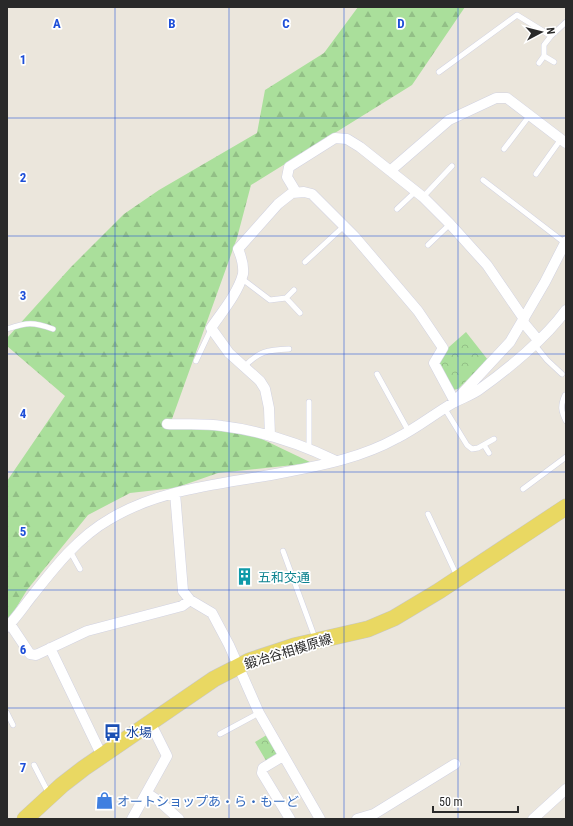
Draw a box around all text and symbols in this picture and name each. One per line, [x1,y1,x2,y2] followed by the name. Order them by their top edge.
[521,12,561,52] north arrow
[53,16,61,31] text: A
[168,16,176,31] text: B
[282,16,290,31] text: C
[397,16,405,31] text: D
[544,27,557,35] text: N
[20,52,26,67] text: 1
[20,170,27,185] text: 2
[20,288,26,303] text: 3
[20,406,27,421] text: 4
[20,524,27,539] text: 5
[235,567,255,587] building icon: 五和交通
[258,570,310,585] place label: 五和交通
[242,631,334,672] street label: 鍛冶谷相模原線
[20,642,27,657] text: 6
[103,722,123,742] bus stop icon: 水場
[126,725,152,740] place label: 水場
[20,760,27,775] text: 7
[433,788,518,814] scale bar
[94,791,114,811] shop icon: オートショップあ・ら・もーど
[117,794,299,809] place label: オートショップあ・ら・もーど
[439,795,463,809] text: 50 m

